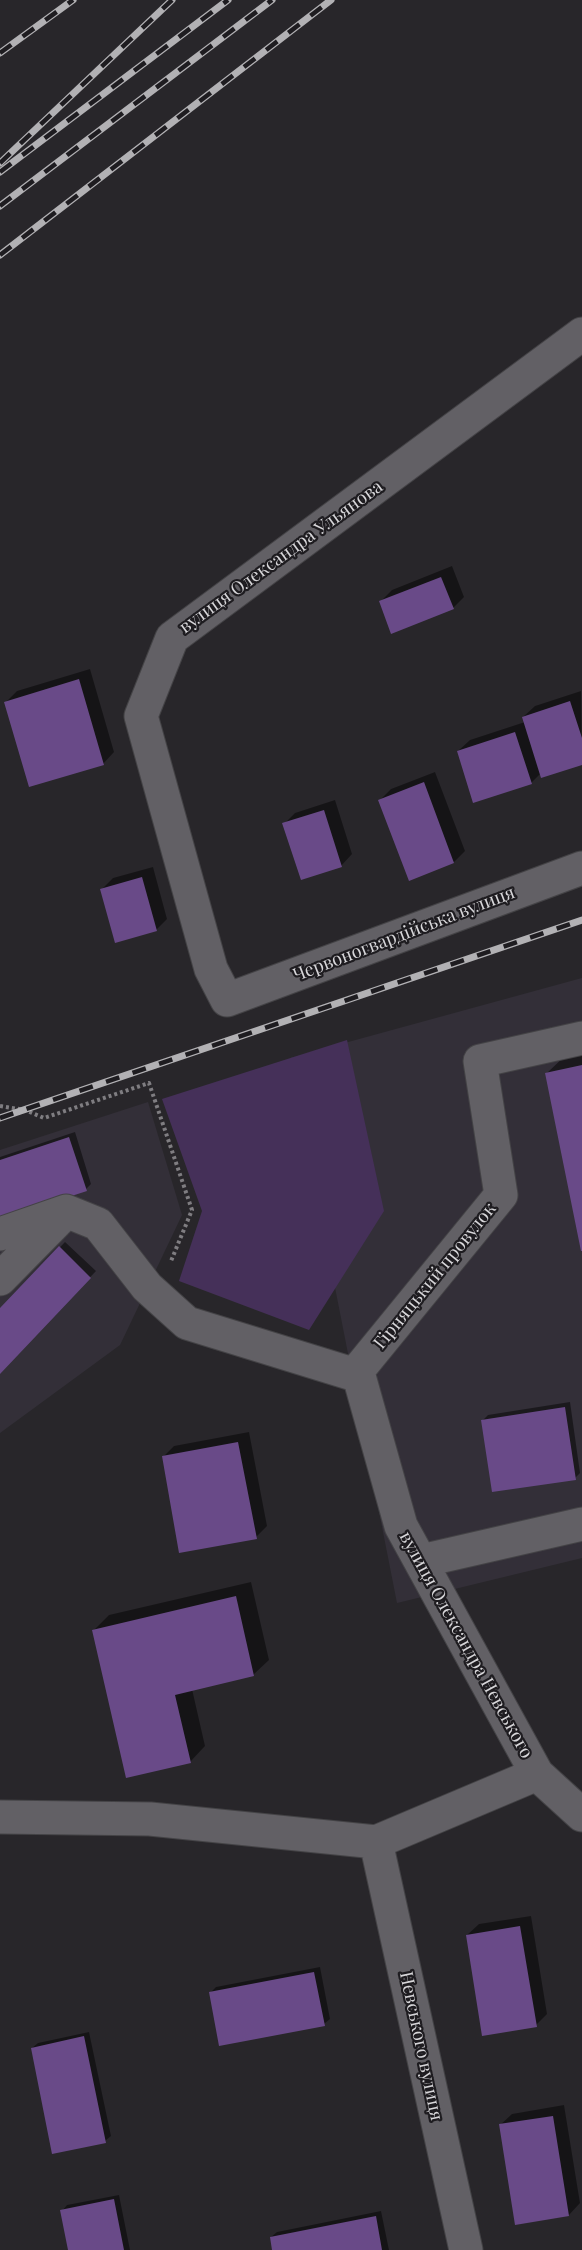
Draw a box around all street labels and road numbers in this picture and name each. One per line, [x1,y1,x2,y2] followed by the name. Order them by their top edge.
[175,476,387,638] street label: вулиця Олександра Ульянова
[290,882,518,986] street label: Червоногвардійська вулиця
[369,1198,501,1354] street label: Гірняцький провулок
[395,1528,537,1762] street label: вулиця Олександра Невського
[395,1969,447,2123] street label: Невського вулиця

